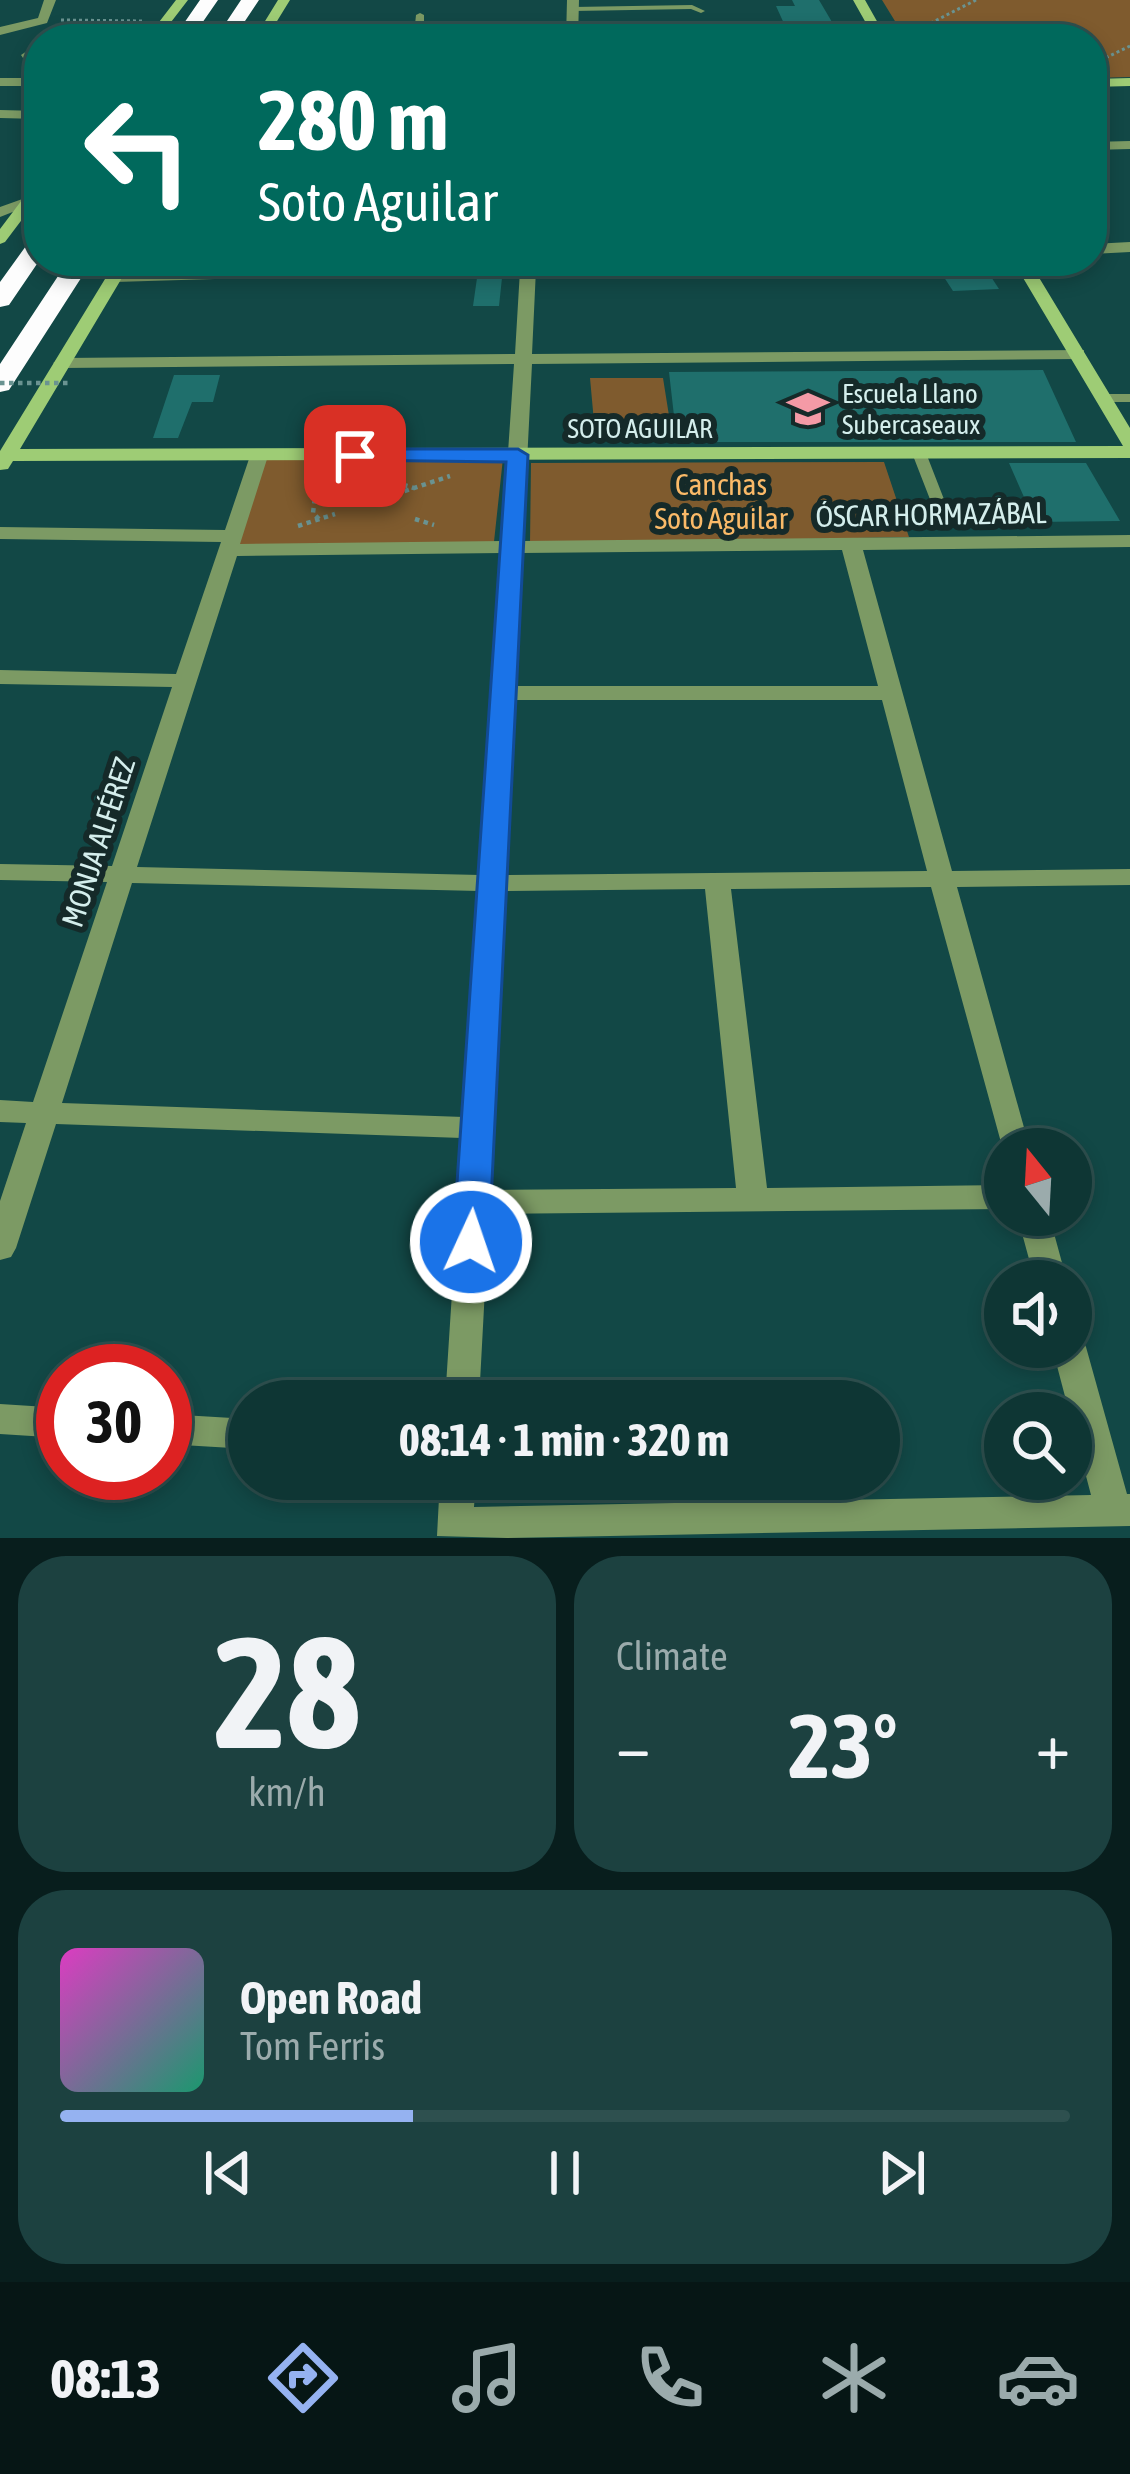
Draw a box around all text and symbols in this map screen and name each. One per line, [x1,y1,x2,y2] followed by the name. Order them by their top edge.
[60,72,216,228] icon: left
[258,72,448,168] text: 280 m
[258,171,497,232] text: Soto Aguilar
[842,378,980,440] place label: Escuela Llano Subercaseaux
[785,386,831,432] school or university icon: Escuela Llano Subercaseaux
[304,405,406,507] pin
[568,413,713,444] street label: SOTO AGUILAR
[322,423,388,489] icon: arrive
[655,467,789,535] park label: Canchas Soto Aguilar
[815,495,1047,533] street label: ÓSCAR HORMAZÁBAL
[55,753,141,931] street label: MONJA ALFÉREZ
[984,1128,1092,1236] north arrow
[984,1128,1092,1500] map controls
[408,1179,534,1305] position arrow
[984,1260,1092,1368] button: sound
[36,1344,192,1500] speed limit sign: 30
[984,1392,1092,1500] button: search
[399,1414,729,1466] text: 08:14 · 1 min · 320 m
[214,1602,360,1781] text: 28
[616,1634,728,1678] text: Climate
[788,1694,898,1797] text: 23°
[616,1707,650,1783] text: −
[1036,1707,1070,1783] text: +
[248,1770,326,1814] text: km/h
[240,1972,422,2024] text: Open Road
[240,2024,385,2068] text: Tom Ferris
[195,2140,261,2206] icon: previous
[532,2140,598,2206] icon: pause
[869,2140,935,2206] icon: next
[261,2336,345,2420] icon: directions
[445,2336,529,2420] icon: music
[628,2336,712,2420] icon: phone
[812,2336,896,2420] icon: climate
[996,2336,1080,2420] icon: car
[50,2348,161,2409] text: 08:13

